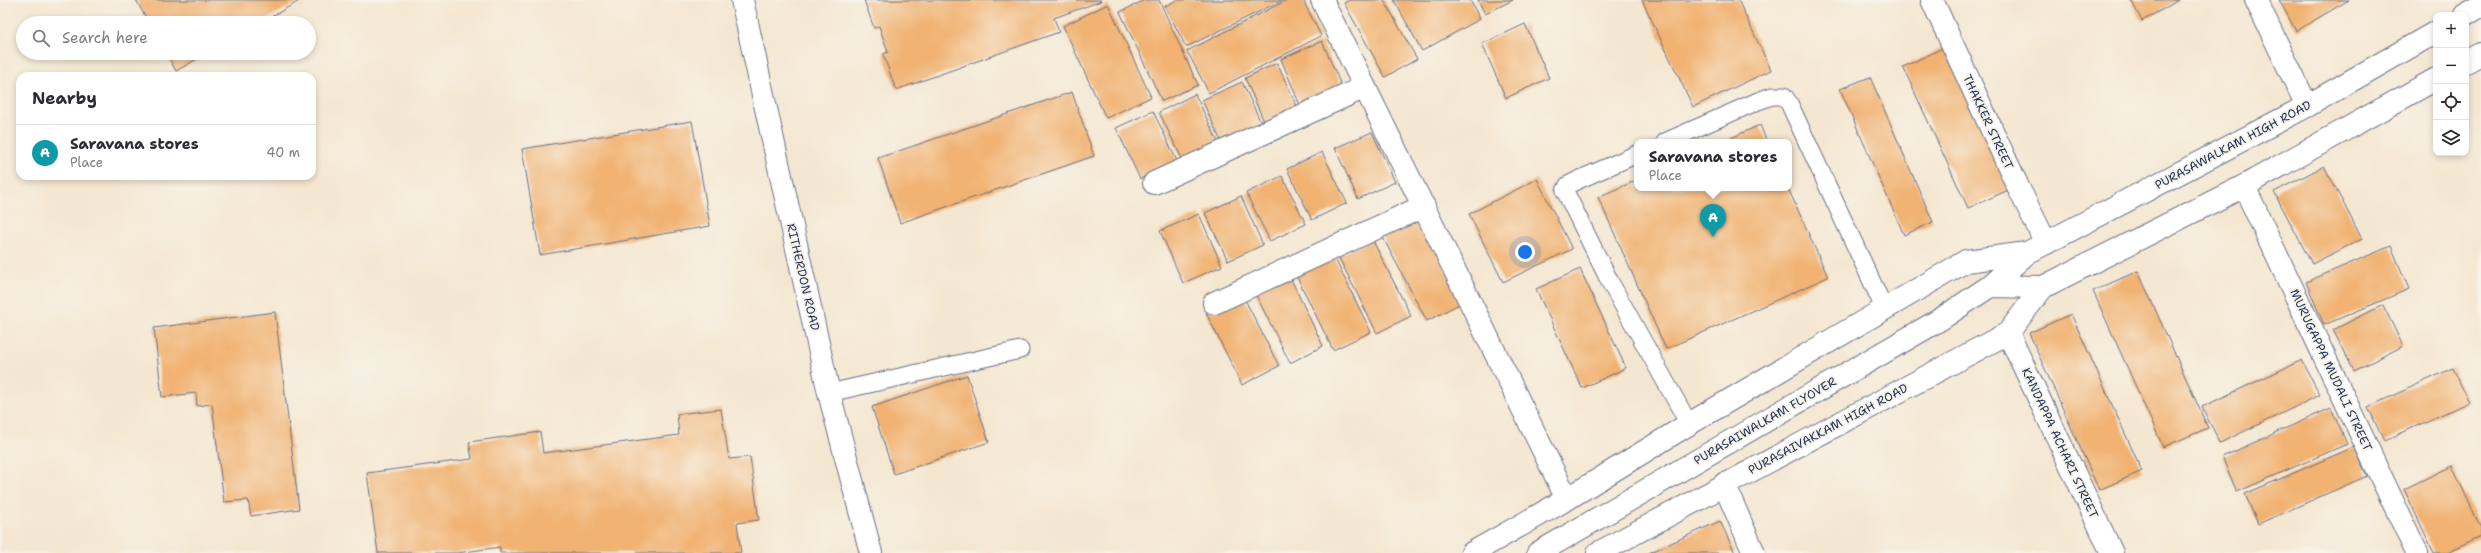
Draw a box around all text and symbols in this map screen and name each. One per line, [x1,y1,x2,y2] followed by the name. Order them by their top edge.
[2433,12,2469,156] map controls
[2433,12,2469,48] button: +
[16,16,316,60] search box
[30,27,52,49] icon: search
[62,28,148,48] text: Search here
[2433,48,2469,84] button: −
[1959,72,2017,173] street label: THAKKER STREET
[2433,84,2469,120] button: locate
[32,87,97,109] text: Nearby
[2152,97,2314,193] street label: PURASAWALKAM HIGH ROAD
[2433,120,2469,156] button: layers
[70,134,199,154] text: Saravana stores
[1634,139,1792,191] popup
[40,144,50,161] text: A
[266,144,300,161] text: 40 m
[1649,147,1777,167] text: Saravana stores
[70,154,103,171] text: Place
[1649,167,1682,184] text: Place
[1700,204,1726,237] pin: A
[783,222,823,332] street label: RITHERDON ROAD
[1515,242,1535,262] your location
[2286,286,2376,454] street label: MURUGAPPA MUDALI STREET
[2018,365,2102,521] street label: KANDAPPA ACHARI STREET
[1691,374,1839,468] street label: PURASAIWALKAM FLYOVER
[1745,380,1911,478] street label: PURASAIVAKKAM HIGH ROAD

